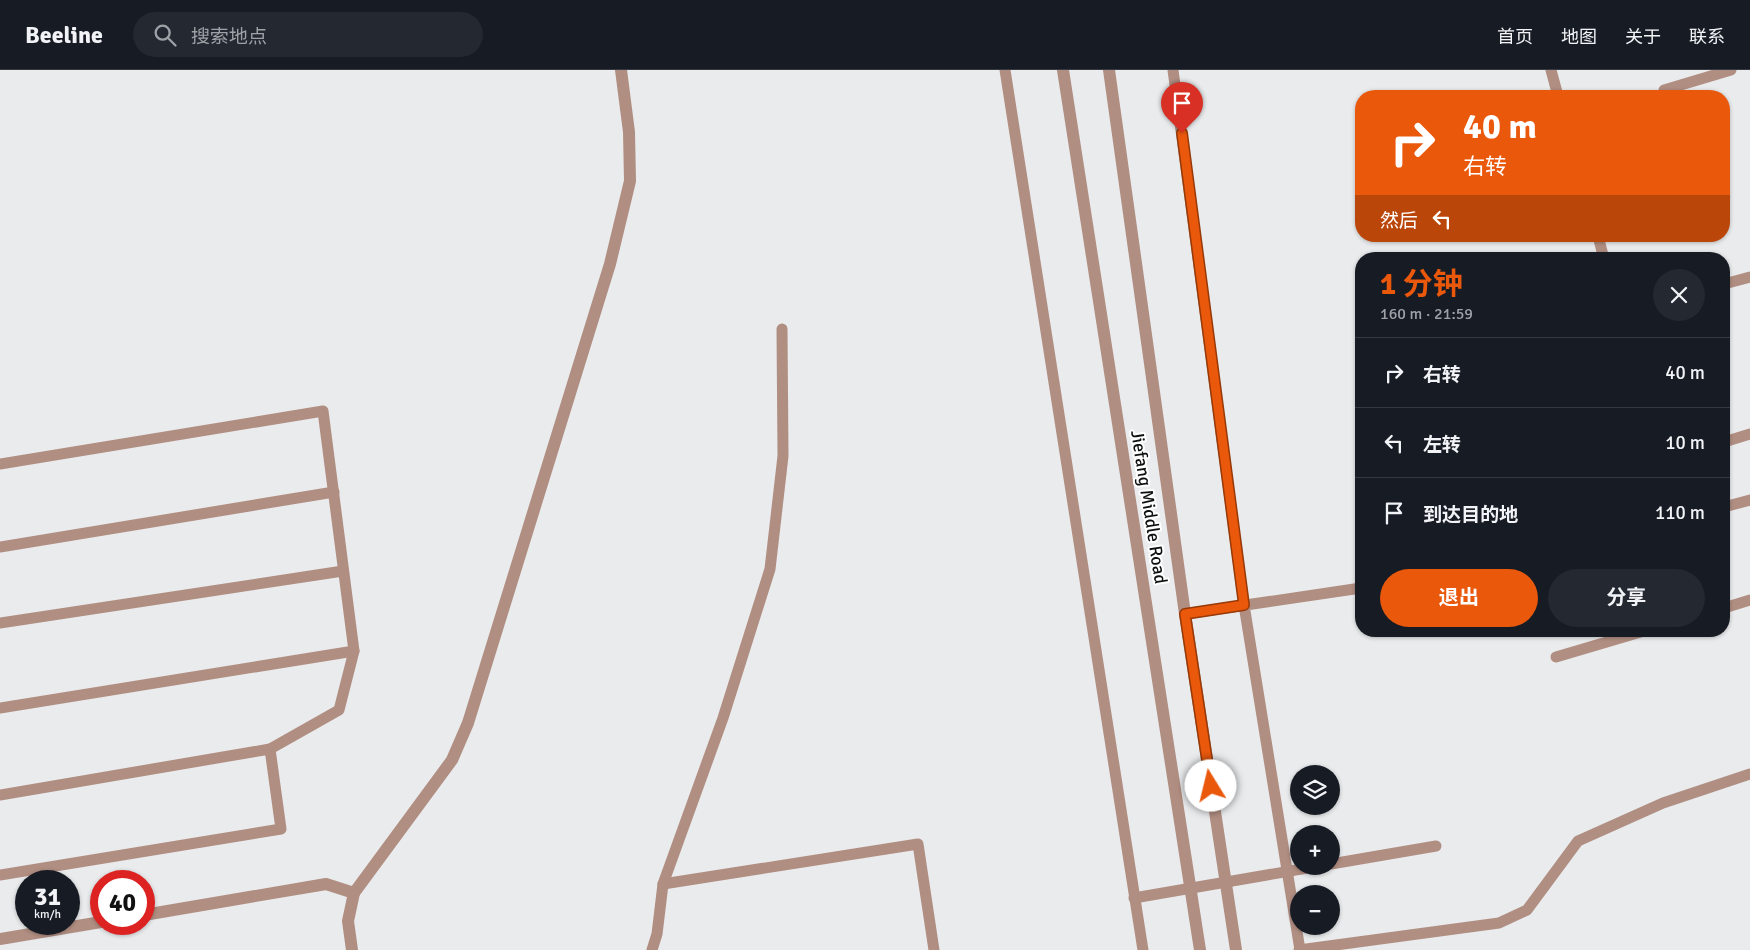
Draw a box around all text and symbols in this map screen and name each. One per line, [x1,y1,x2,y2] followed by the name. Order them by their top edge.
[133,12,483,57] search box
[25,20,103,50] text: Beeline
[151,21,179,49] icon: search
[191,25,267,49] text: 搜索地点
[1497,26,1533,48] text: 首页
[1561,26,1597,48] text: 地图
[1625,26,1661,48] text: 关于
[1689,26,1725,48] text: 联系
[1161,82,1203,133] pin
[1168,89,1196,117] icon: arrive
[1463,105,1537,148] text: 40 m
[1380,110,1445,175] icon: right
[1463,153,1507,180] text: 右转
[1428,205,1456,233] icon: left
[1380,209,1418,233] text: 然后
[1380,266,1463,303] text: 1 分钟
[1653,269,1705,321] button: close
[1380,304,1473,324] text: 160 m · 21:59
[1380,359,1408,387] icon: right
[1665,361,1705,385] text: 40 m
[1423,363,1461,387] text: 右转
[1126,428,1172,586] street label: Jiefang Middle Road
[1380,429,1408,457] icon: left
[1665,431,1705,455] text: 10 m
[1423,433,1461,457] text: 左转
[1380,499,1408,527] icon: arrive
[1655,501,1705,525] text: 110 m
[1423,503,1518,527] text: 到达目的地
[1380,569,1538,627] button: 退出
[1548,569,1705,627] button: 分享
[1184,759,1236,811] position arrow
[1290,765,1340,935] map controls
[1290,765,1340,815] button: layers
[1290,825,1340,875] button: +
[90,870,155,935] speed limit sign: 40
[34,881,61,912] text: 31
[1290,885,1340,935] button: −
[34,907,61,922] text: km/h

